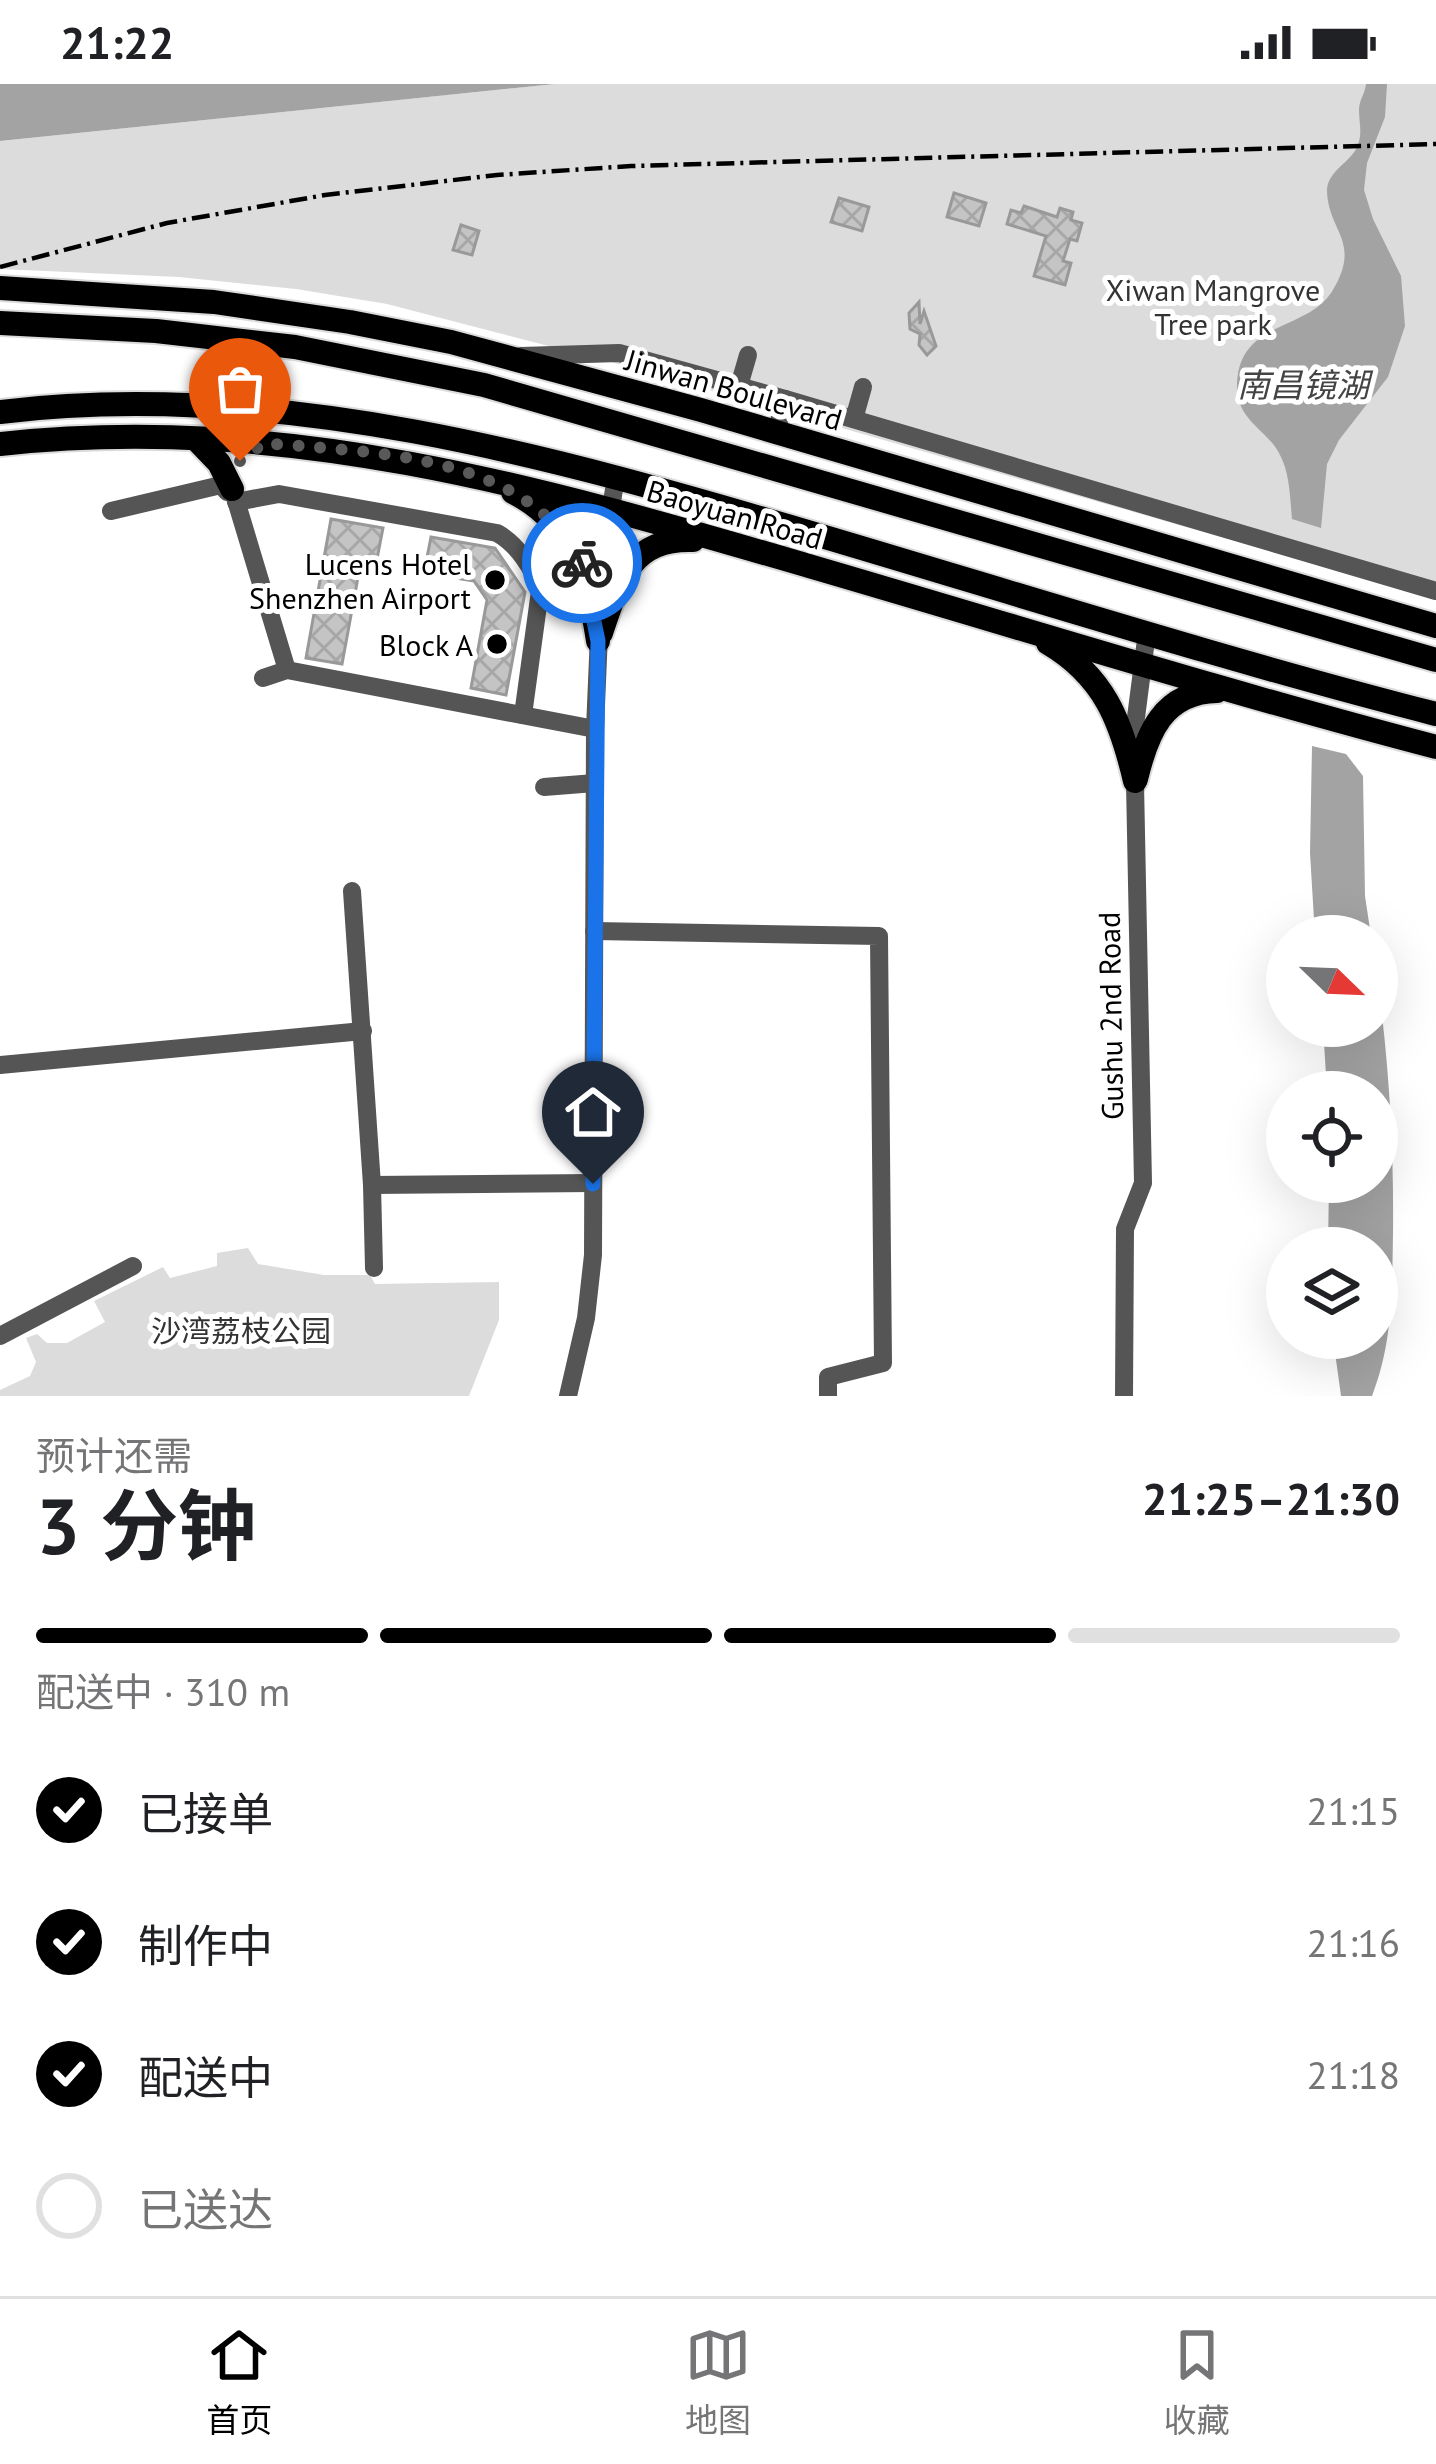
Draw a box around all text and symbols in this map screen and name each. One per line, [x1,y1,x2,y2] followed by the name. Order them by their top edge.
[60,13,174,71] text: 21:22
[1106,270,1320,343] park label: Xiwan Mangrove Tree park
[189,338,291,461] pin
[619,339,847,439] street label: Jinwan Boulevard
[207,356,273,422] icon: bag
[1237,363,1374,406] water label: 南昌镜湖
[643,470,827,558] street label: Baoyuan Road
[522,503,642,623] courier
[549,530,615,596] icon: bike
[249,544,471,617] place label: Lucens Hotel Shenzhen Airport
[482,567,508,593] marker: Lucens Hotel Shenzhen Airport
[379,625,473,664] place label: Block A
[484,631,510,657] marker: Block A
[1089,912,1131,1120] street label: Gushu 2nd Road
[1266,915,1398,1047] north arrow
[1266,915,1398,1359] map controls
[542,1061,644,1184] pin
[1266,1071,1398,1203] button: locate
[560,1079,626,1145] icon: home
[1266,1227,1398,1359] button: layers
[151,1311,331,1350] park label: 沙湾荔枝公园
[36,1430,192,1481] text: 预计还需
[1142,1469,1400,1527] text: 21:25–21:30
[36,1475,256,1576] text: 3 分钟
[36,1666,290,1717] text: 配送中 · 310 m
[36,1777,102,1843] icon: check
[138,1784,273,1842] text: 已接单
[1306,1785,1400,1836] text: 21:15
[36,1909,102,1975] icon: check
[138,1916,273,1974] text: 制作中
[1306,1917,1400,1968] text: 21:16
[36,2041,102,2107] icon: check
[138,2048,273,2106] text: 配送中
[1306,2049,1400,2100] text: 21:18
[138,2180,273,2238] text: 已送达
[206,2322,272,2442] tab: 首页
[685,2322,751,2442] tab: 地图
[1164,2322,1230,2442] tab: 收藏

